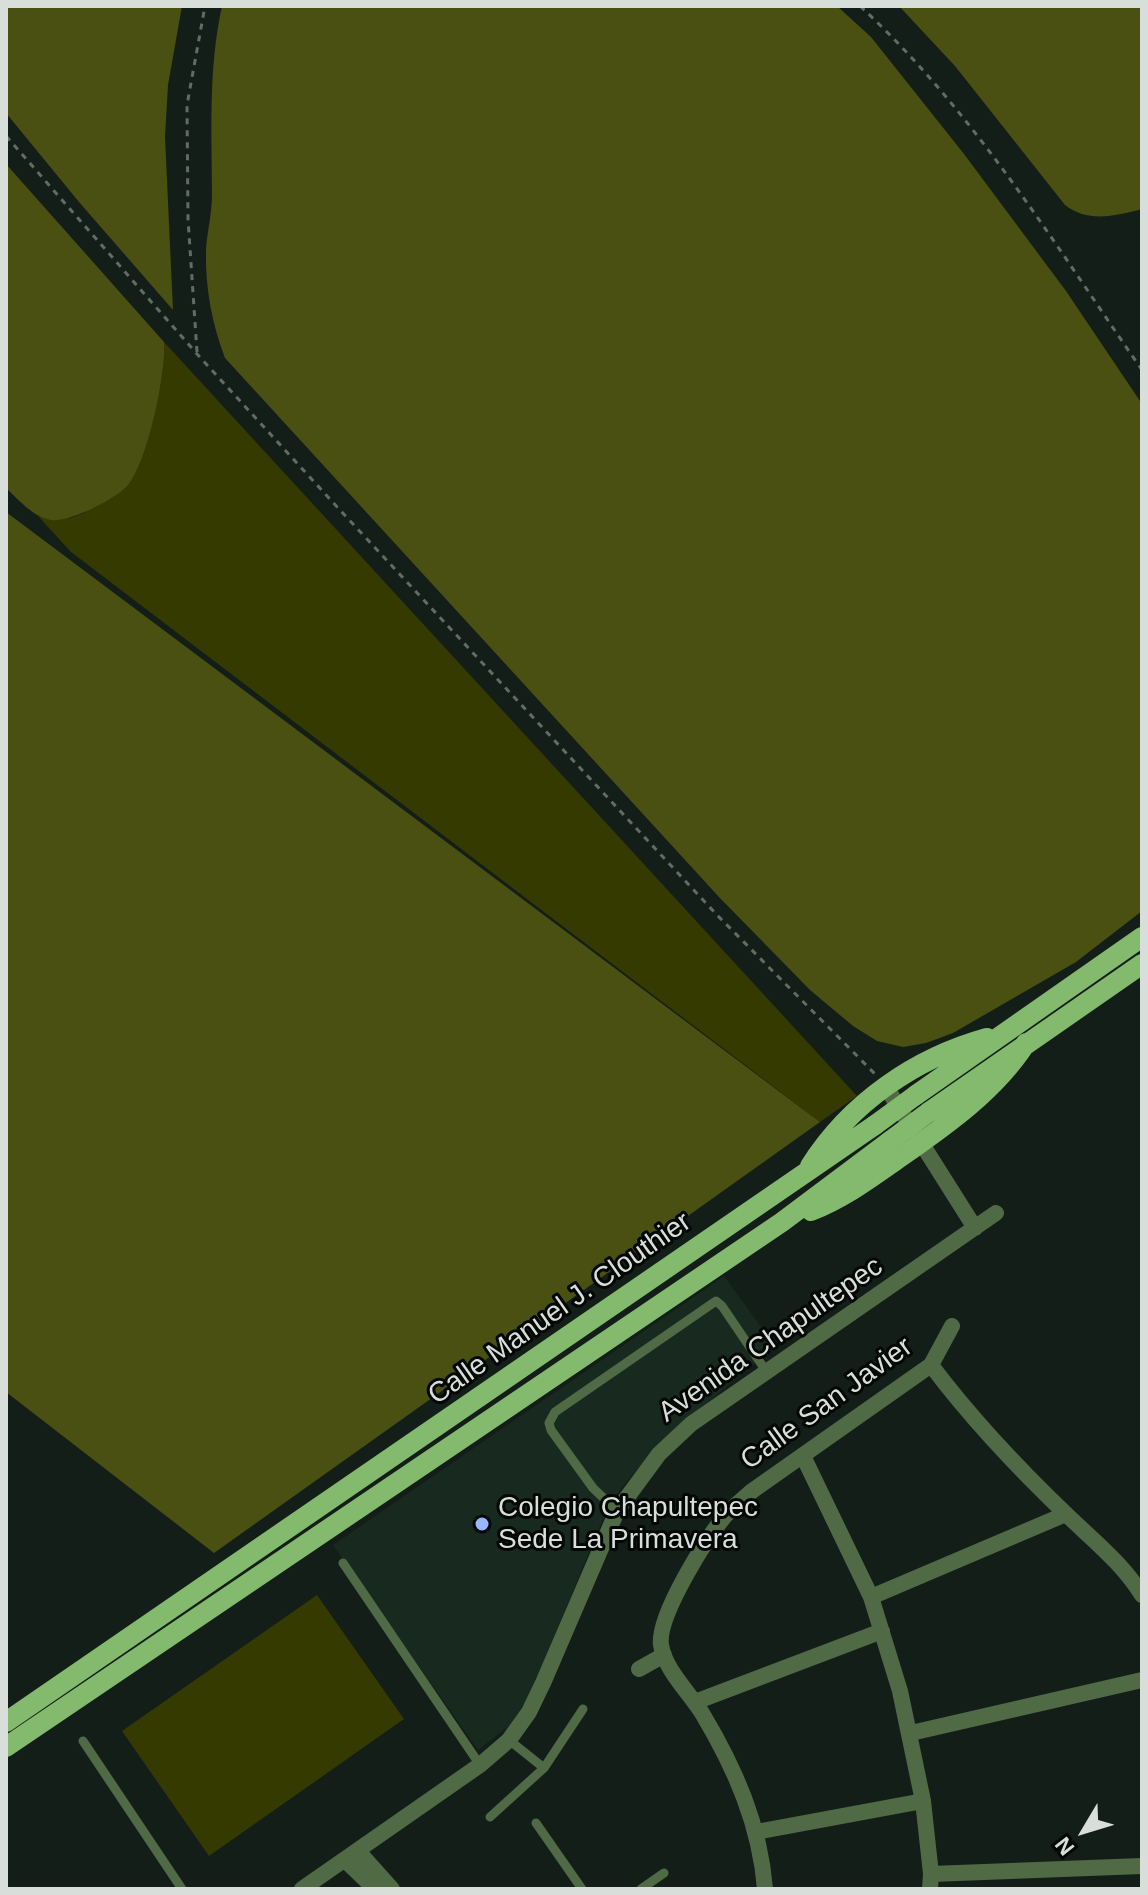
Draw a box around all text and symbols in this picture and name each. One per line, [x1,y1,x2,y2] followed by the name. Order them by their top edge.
[422,1206,698,1412] street label: Calle Manuel J. Clouthier
[653,1250,889,1430] street label: Avenida Chapultepec
[735,1330,919,1478] street label: Calle San Javier
[498,1491,758,1557] place label: Colegio Chapultepec Sede La Primavera
[473,1515,491,1533] marker: Colegio Chapultepec Sede La Primavera
[1044,1791,1124,1871] north arrow
[1050,1832,1079,1860] text: N

